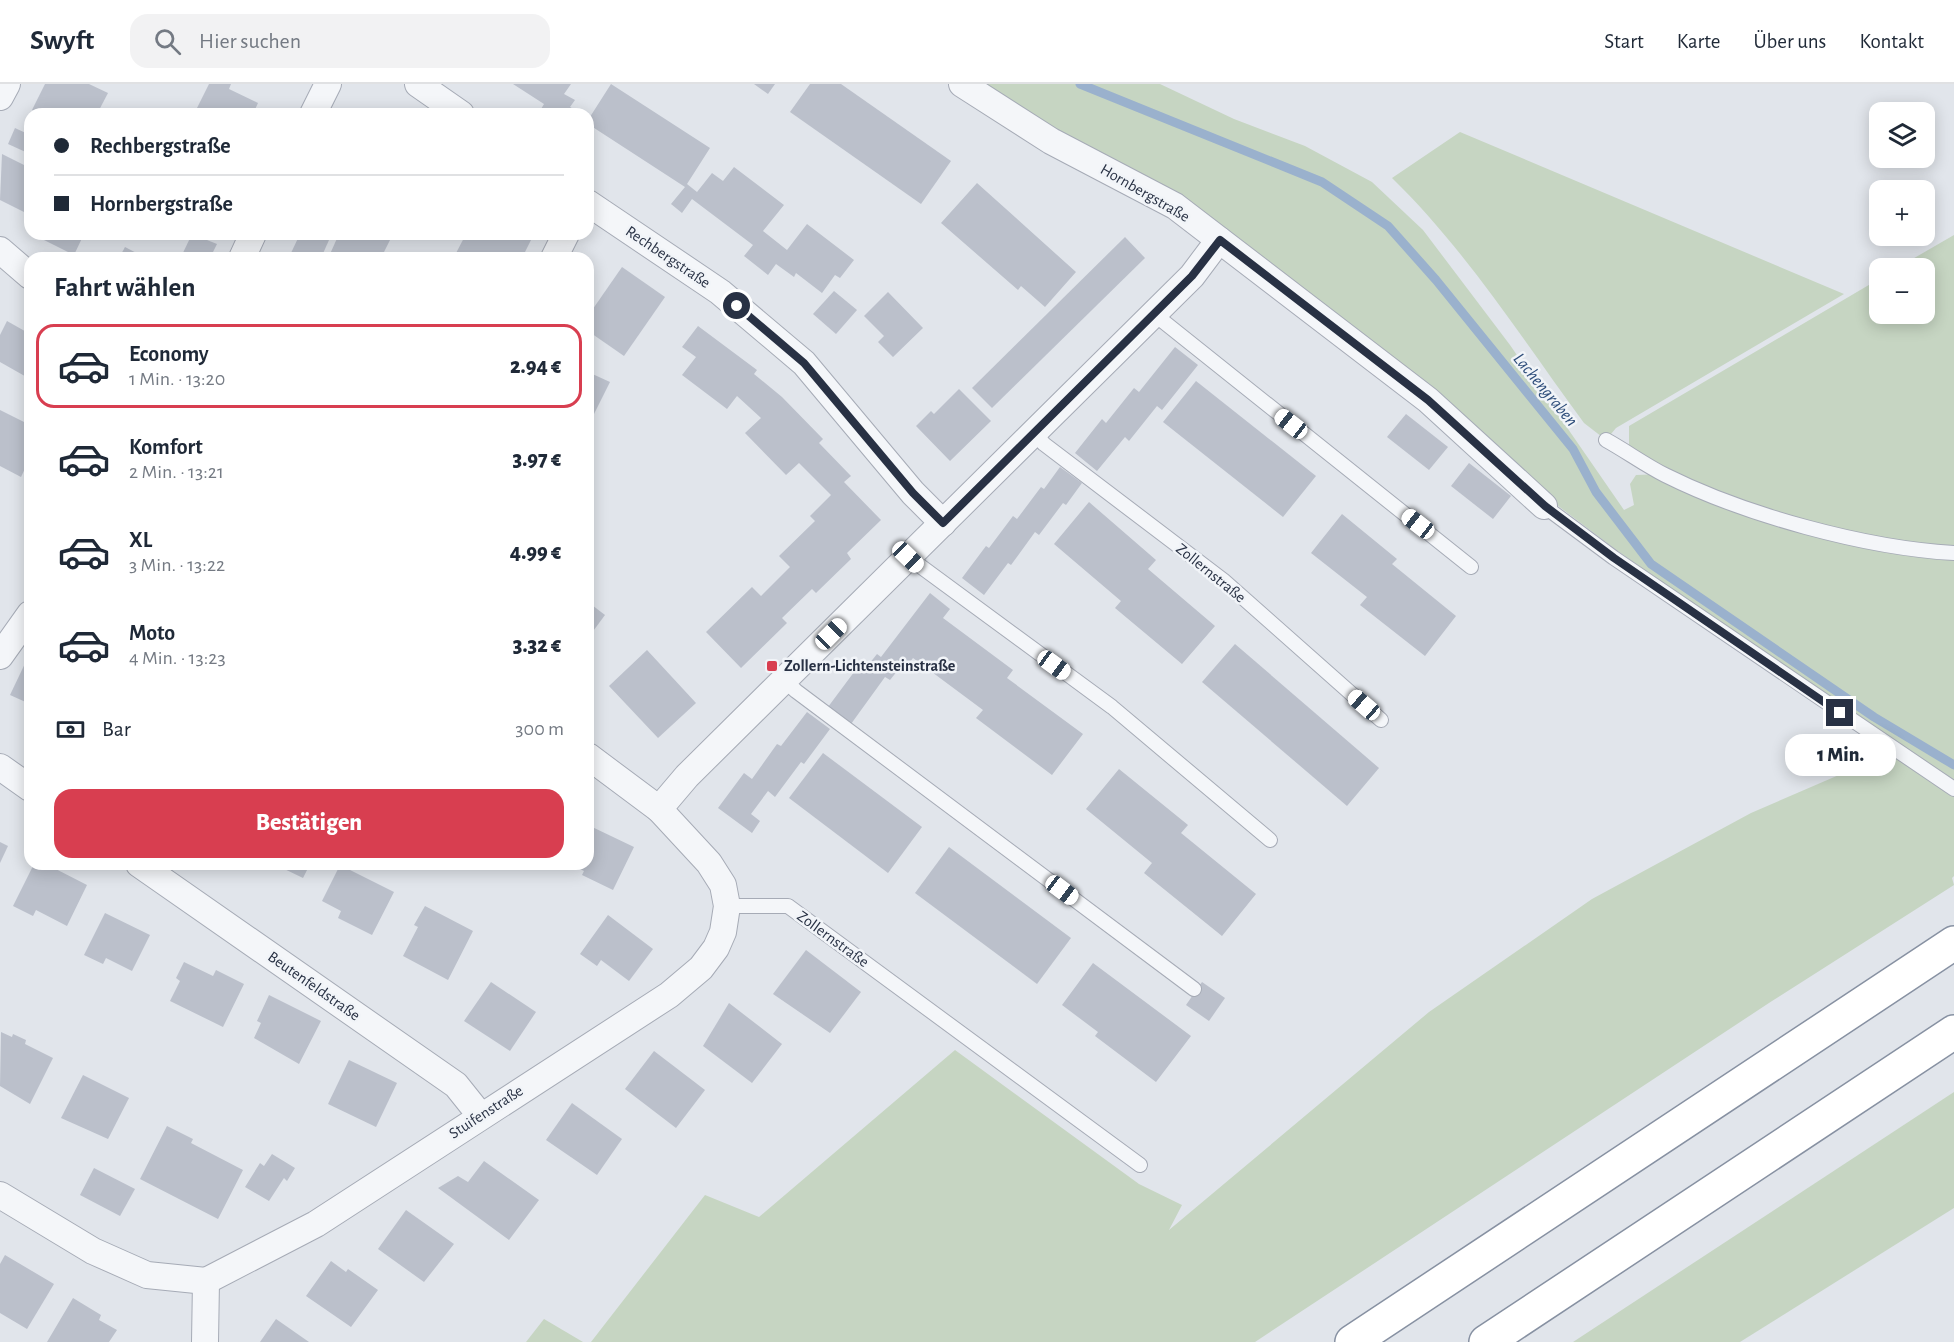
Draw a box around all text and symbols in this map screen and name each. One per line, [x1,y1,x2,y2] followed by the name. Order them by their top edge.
[130,14,550,68] search box
[151,25,184,58] icon: search
[30,27,94,55] text: Swyft
[199,30,301,52] text: Hier suchen
[1604,31,1644,52] text: Start
[1677,31,1720,52] text: Karte
[1753,31,1826,52] text: Über uns
[1859,31,1924,52] text: Kontakt
[1869,102,1935,324] map controls
[1869,102,1935,168] button: layers
[90,135,231,157] text: Rechbergstraße
[1098,161,1192,225] street label: Hornbergstraße
[1869,180,1935,246] button: +
[90,193,233,215] text: Hornbergstraße
[623,223,713,291] street label: Rechbergstraße
[1869,258,1935,324] button: −
[54,274,196,301] text: Fahrt wählen
[723,292,750,319] route start
[57,339,111,393] icon: car
[129,343,209,365] text: Economy
[1509,350,1581,430] water label: Lachengraben
[510,355,561,377] text: 2.94 €
[129,369,225,389] text: 1 Min. · 13:20
[1271,406,1311,442] car
[57,432,111,486] icon: car
[129,436,203,458] text: Komfort
[513,448,561,470] text: 3.97 €
[129,462,224,482] text: 2 Min. · 13:21
[1398,506,1438,542] car
[57,525,111,579] icon: car
[129,529,152,551] text: XL
[889,538,927,576] car
[1173,540,1249,606] street label: Zollernstraße
[510,541,561,563] text: 4.99 €
[129,555,225,575] text: 3 Min. · 13:22
[812,615,850,653] car
[57,618,111,672] icon: car
[129,622,175,644] text: Moto
[513,634,561,656] text: 3.32 €
[1034,647,1074,683] car
[129,648,226,668] text: 4 Min. · 13:23
[784,658,956,674] place label: Zollern-Lichtensteinstraße
[765,659,779,673] marker: Zollern-Lichtensteinstraße
[1345,686,1383,724] car
[1826,699,1853,726] route end
[54,713,87,746] icon: cash
[102,718,131,740] text: Bar
[515,719,564,739] text: 300 m
[1784,734,1896,776] callout: 1 Min.
[1817,745,1864,765] text: 1 Min.
[54,789,564,858] button: Bestätigen
[1042,872,1082,908] car
[794,908,872,970] street label: Zollernstraße
[265,948,363,1024] street label: Beutenfeldstraße
[446,1082,526,1142] street label: Stuifenstraße

